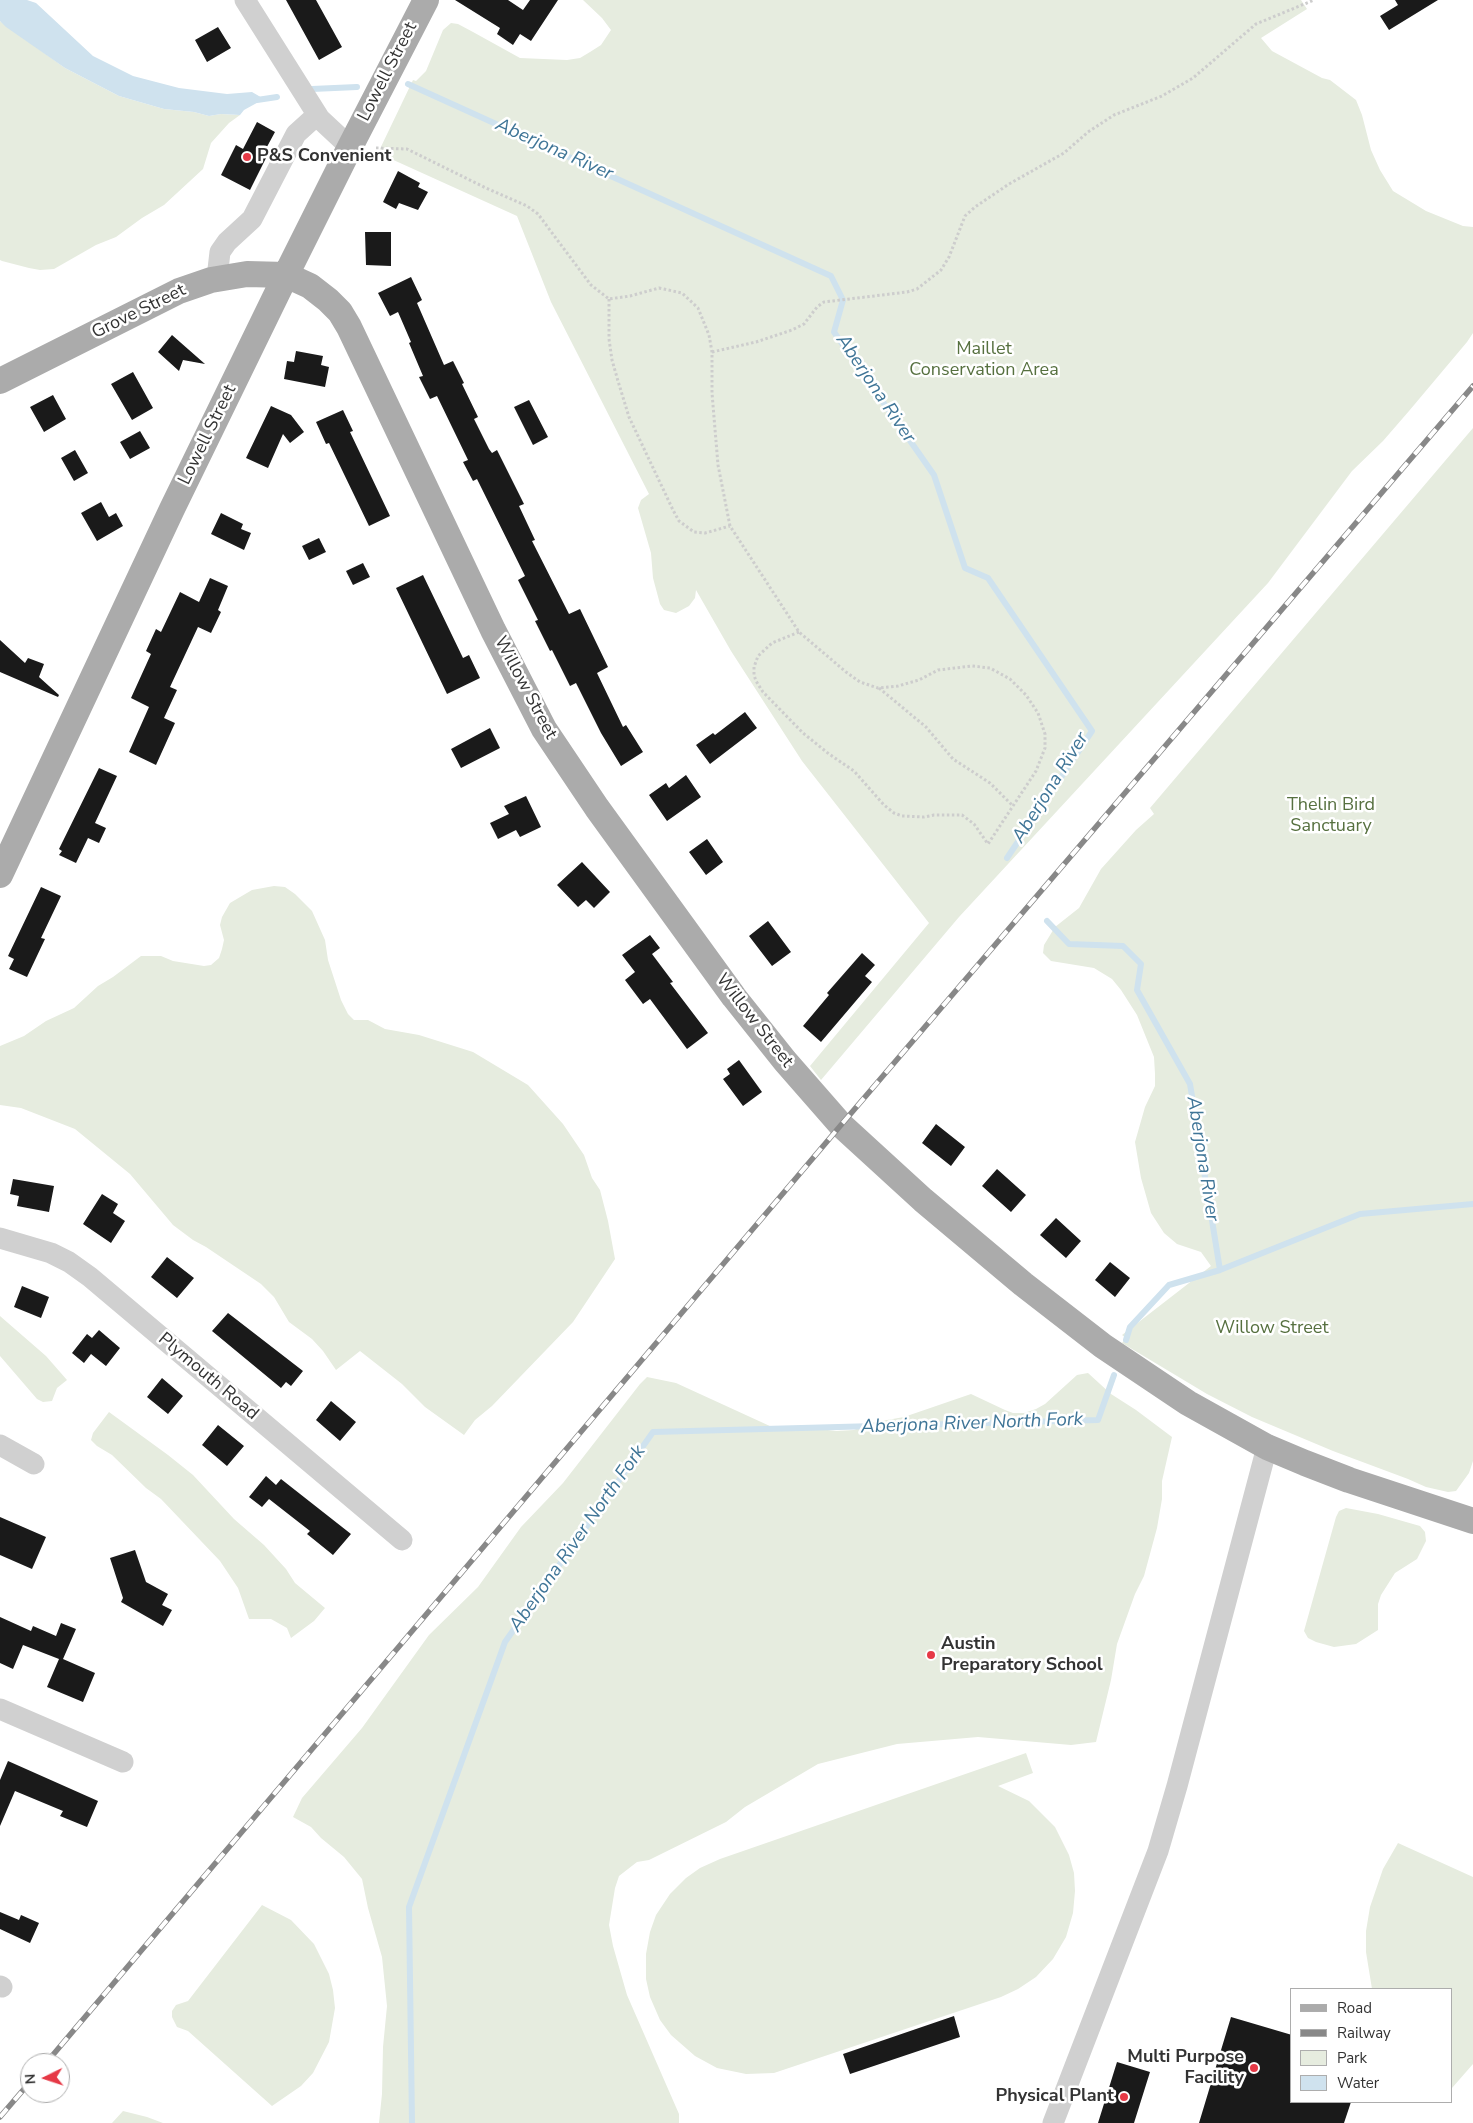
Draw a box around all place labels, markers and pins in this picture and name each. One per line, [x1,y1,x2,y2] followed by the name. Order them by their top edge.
[257,146,392,168] place label: P&S Convenient
[241,151,253,163] marker: P&S Convenient
[941,1634,1103,1676] place label: Austin Preparatory School
[925,1649,937,1661] marker: Austin Preparatory School
[1127,2047,1244,2090] place label: Multi Purpose Facility
[1248,2062,1260,2074] marker: Multi Purpose Facility
[996,2086,1114,2108] place label: Physical Plant
[1118,2091,1130,2103] marker: Physical Plant

